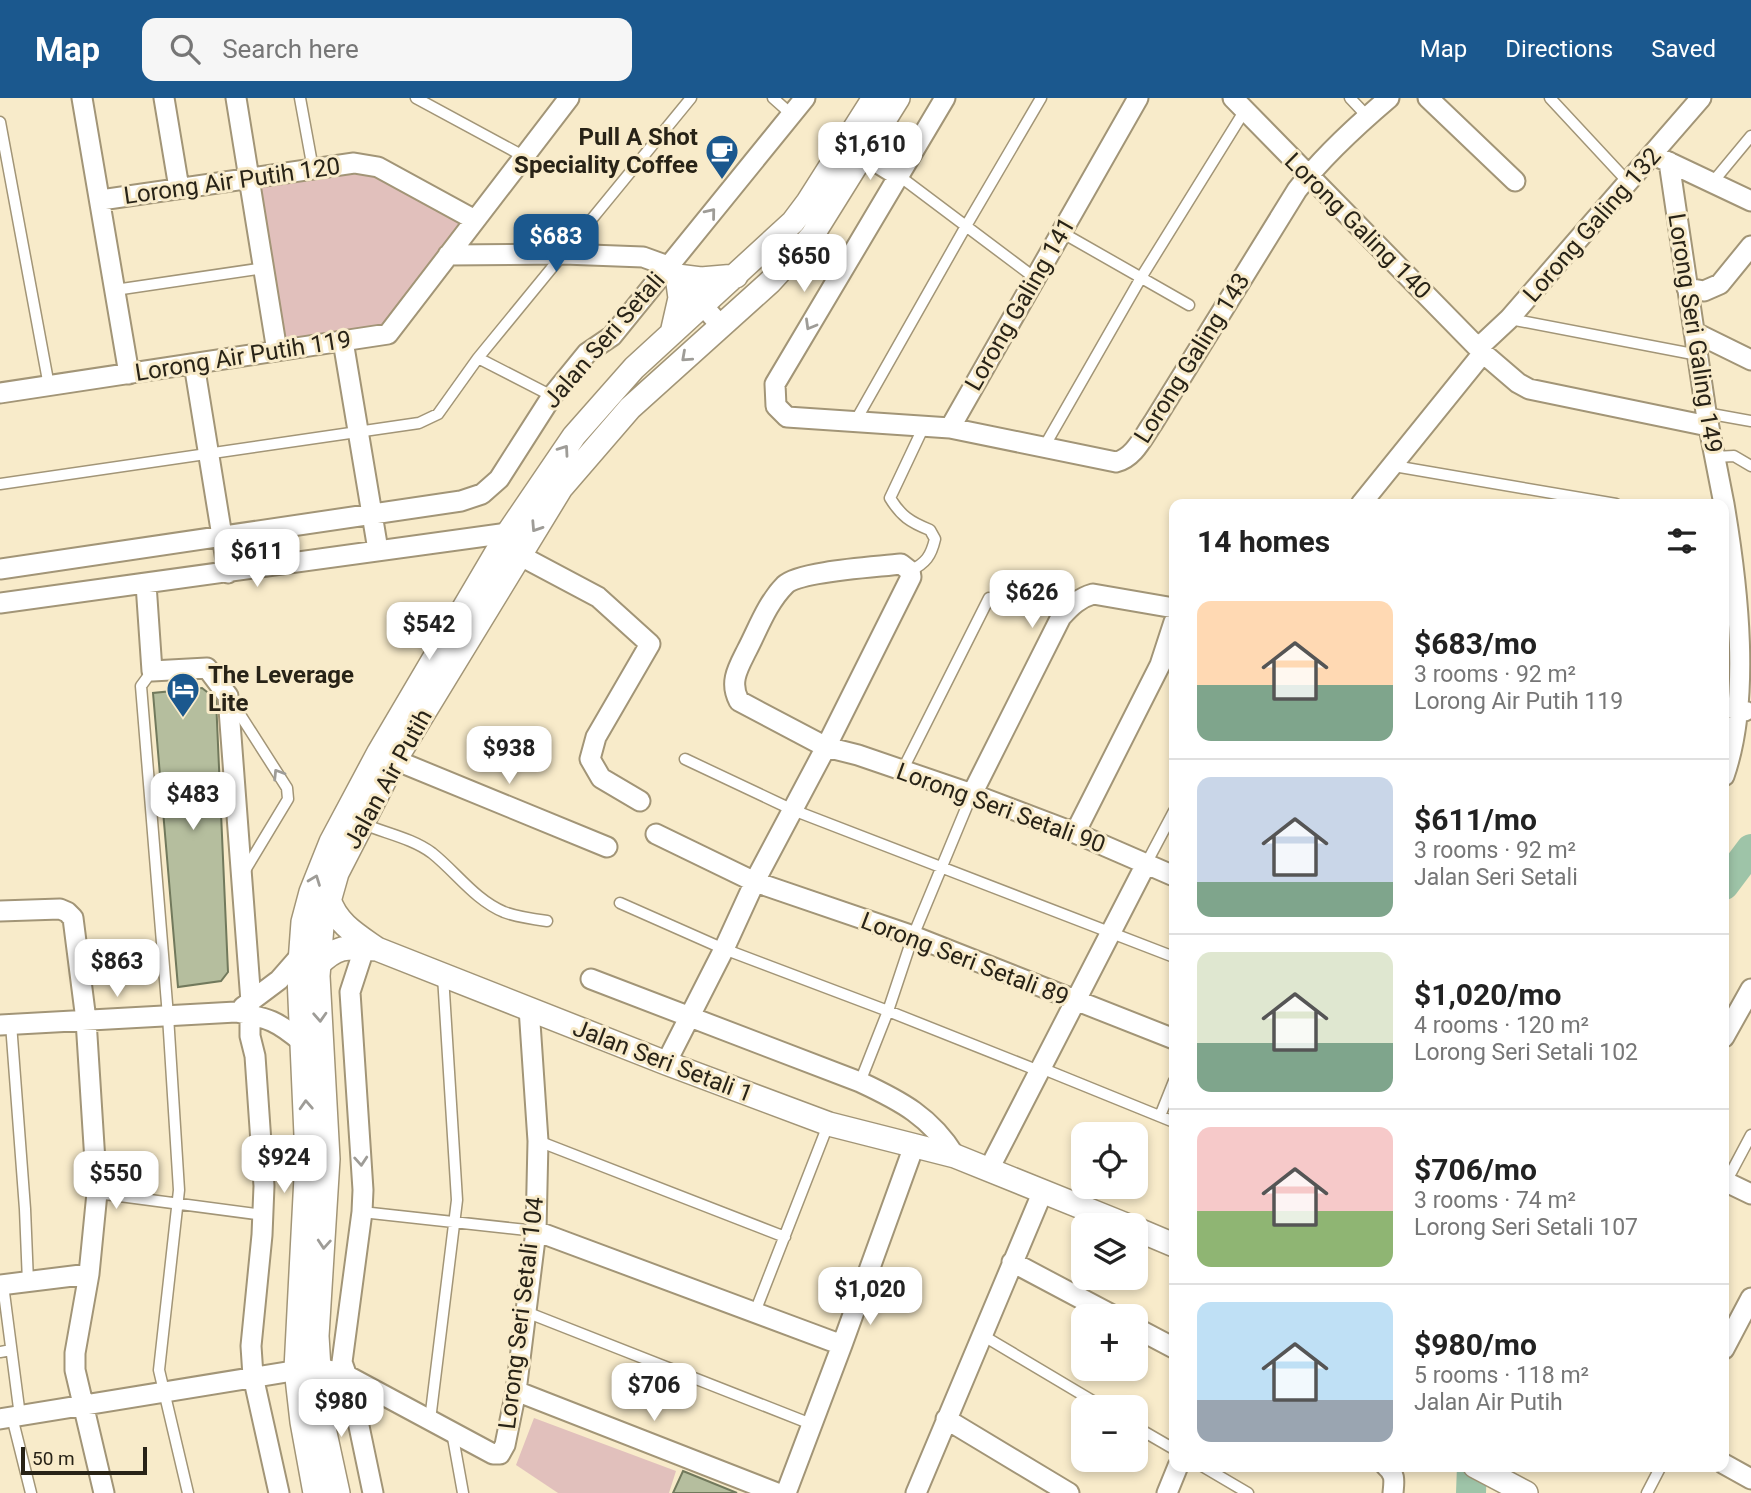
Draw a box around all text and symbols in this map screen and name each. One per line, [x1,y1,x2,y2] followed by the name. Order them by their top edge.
[142,18,632,81] search box
[35,30,100,69] text: Map
[166,30,204,68] icon: search
[222,34,359,64] text: Search here
[1420,35,1467,63] text: Map
[1505,35,1613,63] text: Directions
[1651,35,1716,63] text: Saved
[813,122,927,182] pin: $1,610
[514,123,698,179] place label: Pull A Shot Speciality Coffee
[834,131,906,158] text: $1,610
[703,132,741,181] cafe icon: Pull A Shot Speciality Coffee
[1517,142,1667,308] street label: Lorong Galing 132
[1279,147,1437,305] street label: Lorong Galing 140
[122,152,342,210] street label: Lorong Air Putih 120
[703,209,715,222] one-way arrow
[1662,211,1728,455] street label: Lorong Seri Galing 149
[959,213,1081,395] street label: Lorong Galing 141
[515,214,597,274] pin: $683
[530,223,582,250] text: $683
[763,234,845,294] pin: $650
[778,243,830,270] text: $650
[537,266,671,414] street label: Jalan Seri Setali
[1128,268,1256,448] street label: Lorong Galing 143
[805,317,818,330] one-way arrow
[133,325,353,387] street label: Lorong Air Putih 119
[681,349,694,361] one-way arrow
[556,445,568,458] one-way arrow
[532,519,545,532] one-way arrow
[1663,522,1701,560] icon: filters
[1197,524,1330,559] text: 14 homes
[216,530,298,589] pin: $611
[231,538,283,565] text: $611
[991,570,1073,630] pin: $626
[1006,579,1058,606] text: $626
[388,602,470,662] pin: $542
[403,611,455,638] text: $542
[1414,626,1537,661] text: $683/mo
[1253,629,1337,713] icon: home
[208,661,354,717] place label: The Leverage Lite
[1414,661,1576,688] text: 3 rooms · 92 m²
[164,670,202,719] hotel icon: The Leverage Lite
[1414,688,1623,715] text: Lorong Air Putih 119
[338,704,438,854] street label: Jalan Air Putih
[468,726,550,786] pin: $938
[483,735,535,762] text: $938
[893,757,1109,859] street label: Lorong Seri Setali 90
[274,769,287,782] one-way arrow
[152,772,234,832] pin: $483
[167,781,219,808] text: $483
[1414,802,1537,837] text: $611/mo
[1253,805,1337,889] icon: home
[1414,837,1576,864] text: 3 rooms · 92 m²
[1414,864,1578,891] text: Jalan Seri Setali
[307,874,321,886] one-way arrow
[857,906,1073,1012] street label: Lorong Seri Setali 89
[76,940,158,999] pin: $863
[91,948,143,975] text: $863
[1414,977,1562,1012] text: $1,020/mo
[1253,980,1337,1064] icon: home
[313,1012,328,1023] one-way arrow
[1414,1012,1589,1039] text: 4 rooms · 120 m²
[569,1014,757,1108] street label: Jalan Seri Setali 1
[1414,1039,1638,1066] text: Lorong Seri Setali 102
[298,1099,313,1110] one-way arrow
[1071,1122,1148,1472] map controls
[1071,1122,1148,1199] button: locate
[243,1136,325,1195] pin: $924
[258,1144,310,1171] text: $924
[75,1152,157,1211] pin: $550
[1414,1152,1537,1187] text: $706/mo
[1253,1155,1337,1239] icon: home
[353,1156,368,1167] one-way arrow
[90,1160,142,1187] text: $550
[1414,1187,1576,1214] text: 3 rooms · 74 m²
[493,1195,549,1431] street label: Lorong Seri Setali 104
[1071,1213,1148,1290] button: layers
[1414,1214,1638,1241] text: Lorong Seri Setali 107
[317,1239,332,1250] one-way arrow
[813,1268,927,1327] pin: $1,020
[834,1276,906,1303] text: $1,020
[1071,1304,1148,1381] button: +
[1414,1327,1537,1362] text: $980/mo
[1253,1330,1337,1414] icon: home
[1414,1362,1589,1389] text: 5 rooms · 118 m²
[613,1364,695,1423] pin: $706
[628,1372,680,1399] text: $706
[300,1380,382,1439] pin: $980
[315,1388,367,1415] text: $980
[1414,1389,1563,1416] text: Jalan Air Putih
[1071,1395,1148,1472] button: −
[21,1444,147,1476] scale bar
[32,1447,75,1470] text: 50 m

